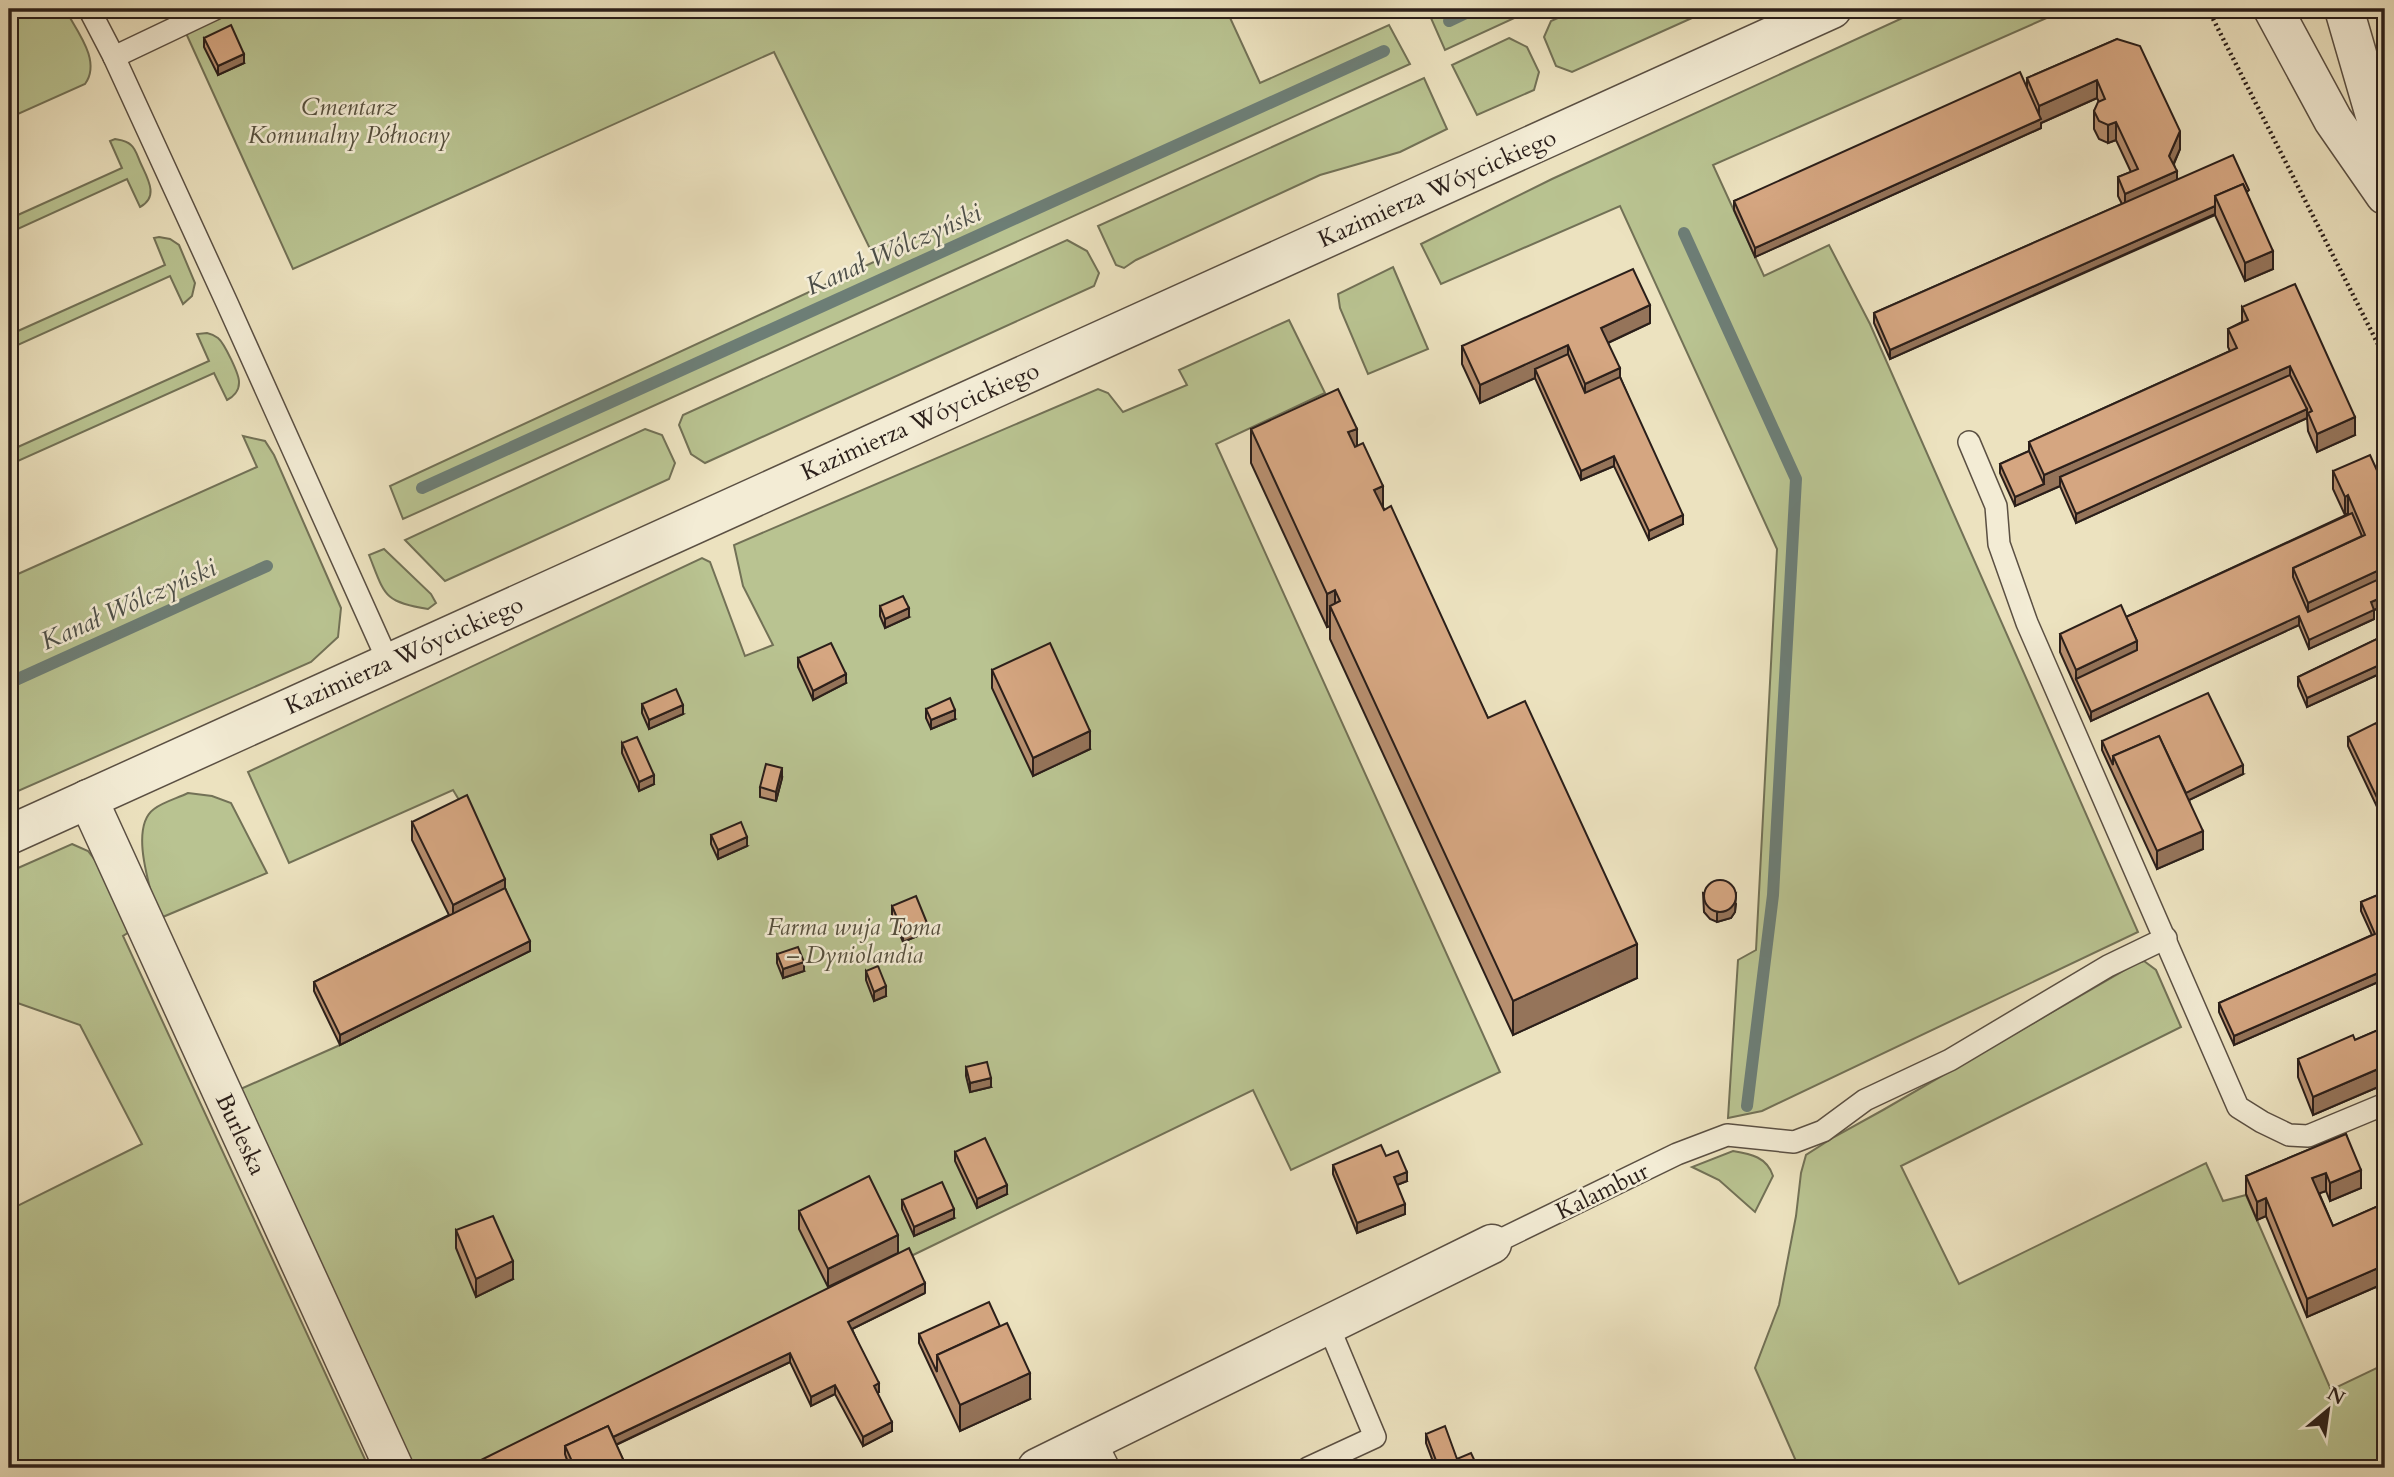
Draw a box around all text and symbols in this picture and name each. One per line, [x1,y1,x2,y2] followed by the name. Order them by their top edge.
[248,91,450,152] park label: Cmentarz Komunalny Północny
[1313,121,1562,256] street label: Kazimierza Wóycickiego
[800,195,987,304] water label: Kanał Wólczyński
[796,354,1045,489] street label: Kazimierza Wóycickiego
[35,550,222,659] water label: Kanał Wólczyński
[280,588,529,723] street label: Kazimierza Wóycickiego
[767,911,941,972] park label: Farma wuja Toma – Dyniolandia
[207,1088,274,1181] street label: Burleska
[1550,1155,1655,1228] street label: Kalambur
[2292,1376,2362,1446] north arrow
[2322,1381,2350,1412] text: N

